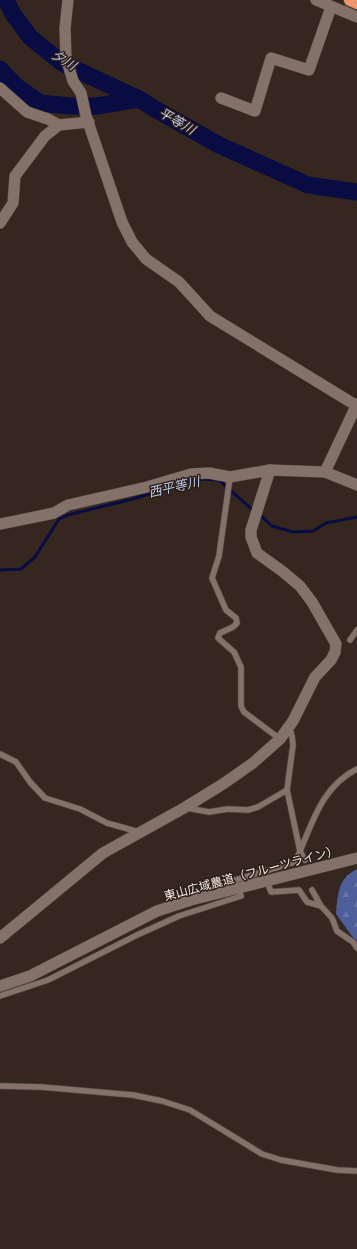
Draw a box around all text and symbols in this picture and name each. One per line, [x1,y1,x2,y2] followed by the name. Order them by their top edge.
[48,45,82,76] water label: 夕川
[155,103,200,140] water label: 平等川
[147,471,203,502] water label: 西平等川
[162,842,340,904] street label: 東山広域農道（フルーツライン）

